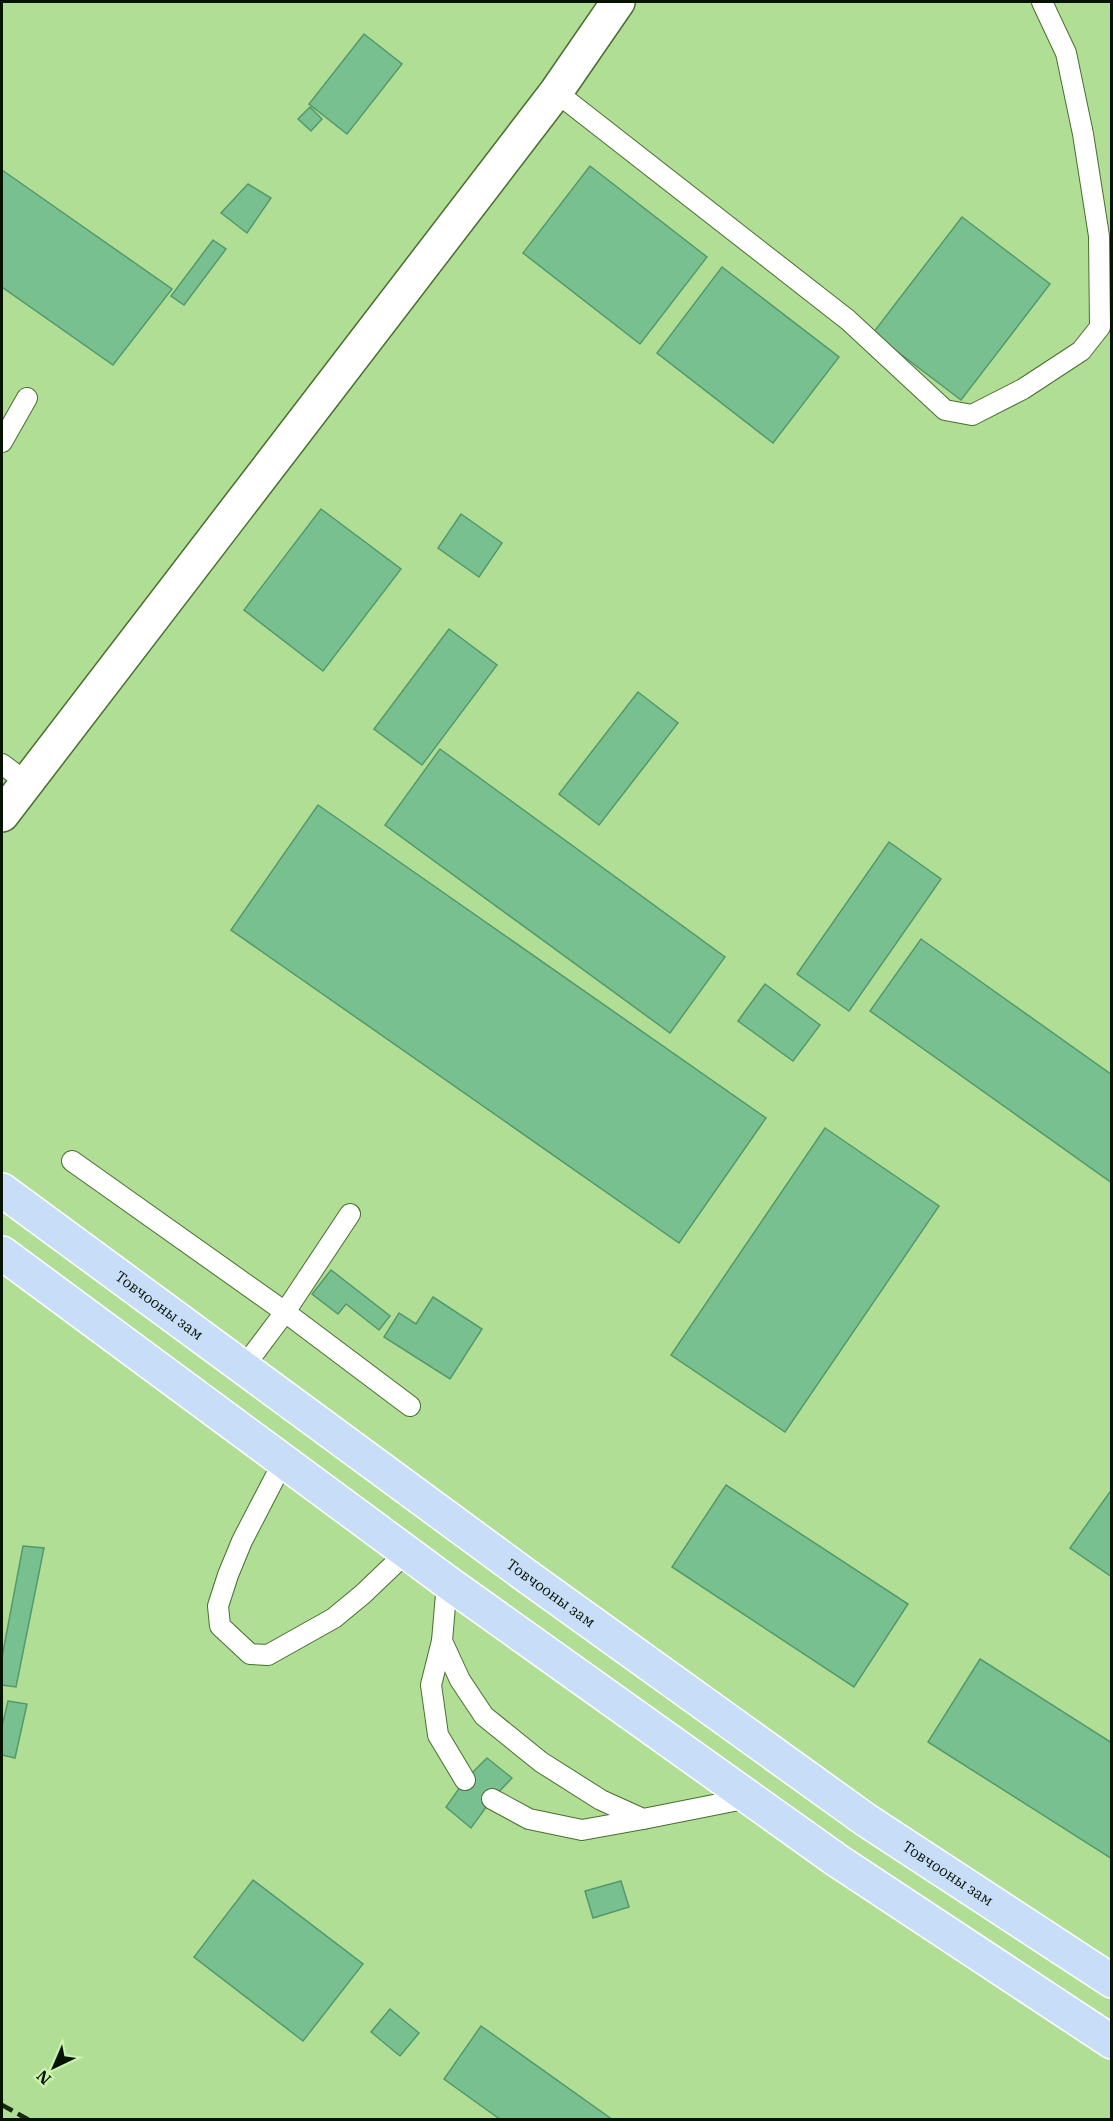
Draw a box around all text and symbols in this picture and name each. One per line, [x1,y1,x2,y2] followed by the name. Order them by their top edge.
[112,1266,207,1344] street label: Товчооны зам
[503,1554,599,1631] street label: Товчооны зам
[899,1836,997,1910] street label: Товчооны зам
[24,2037,84,2097] north arrow
[32,2066,55,2089] text: N

